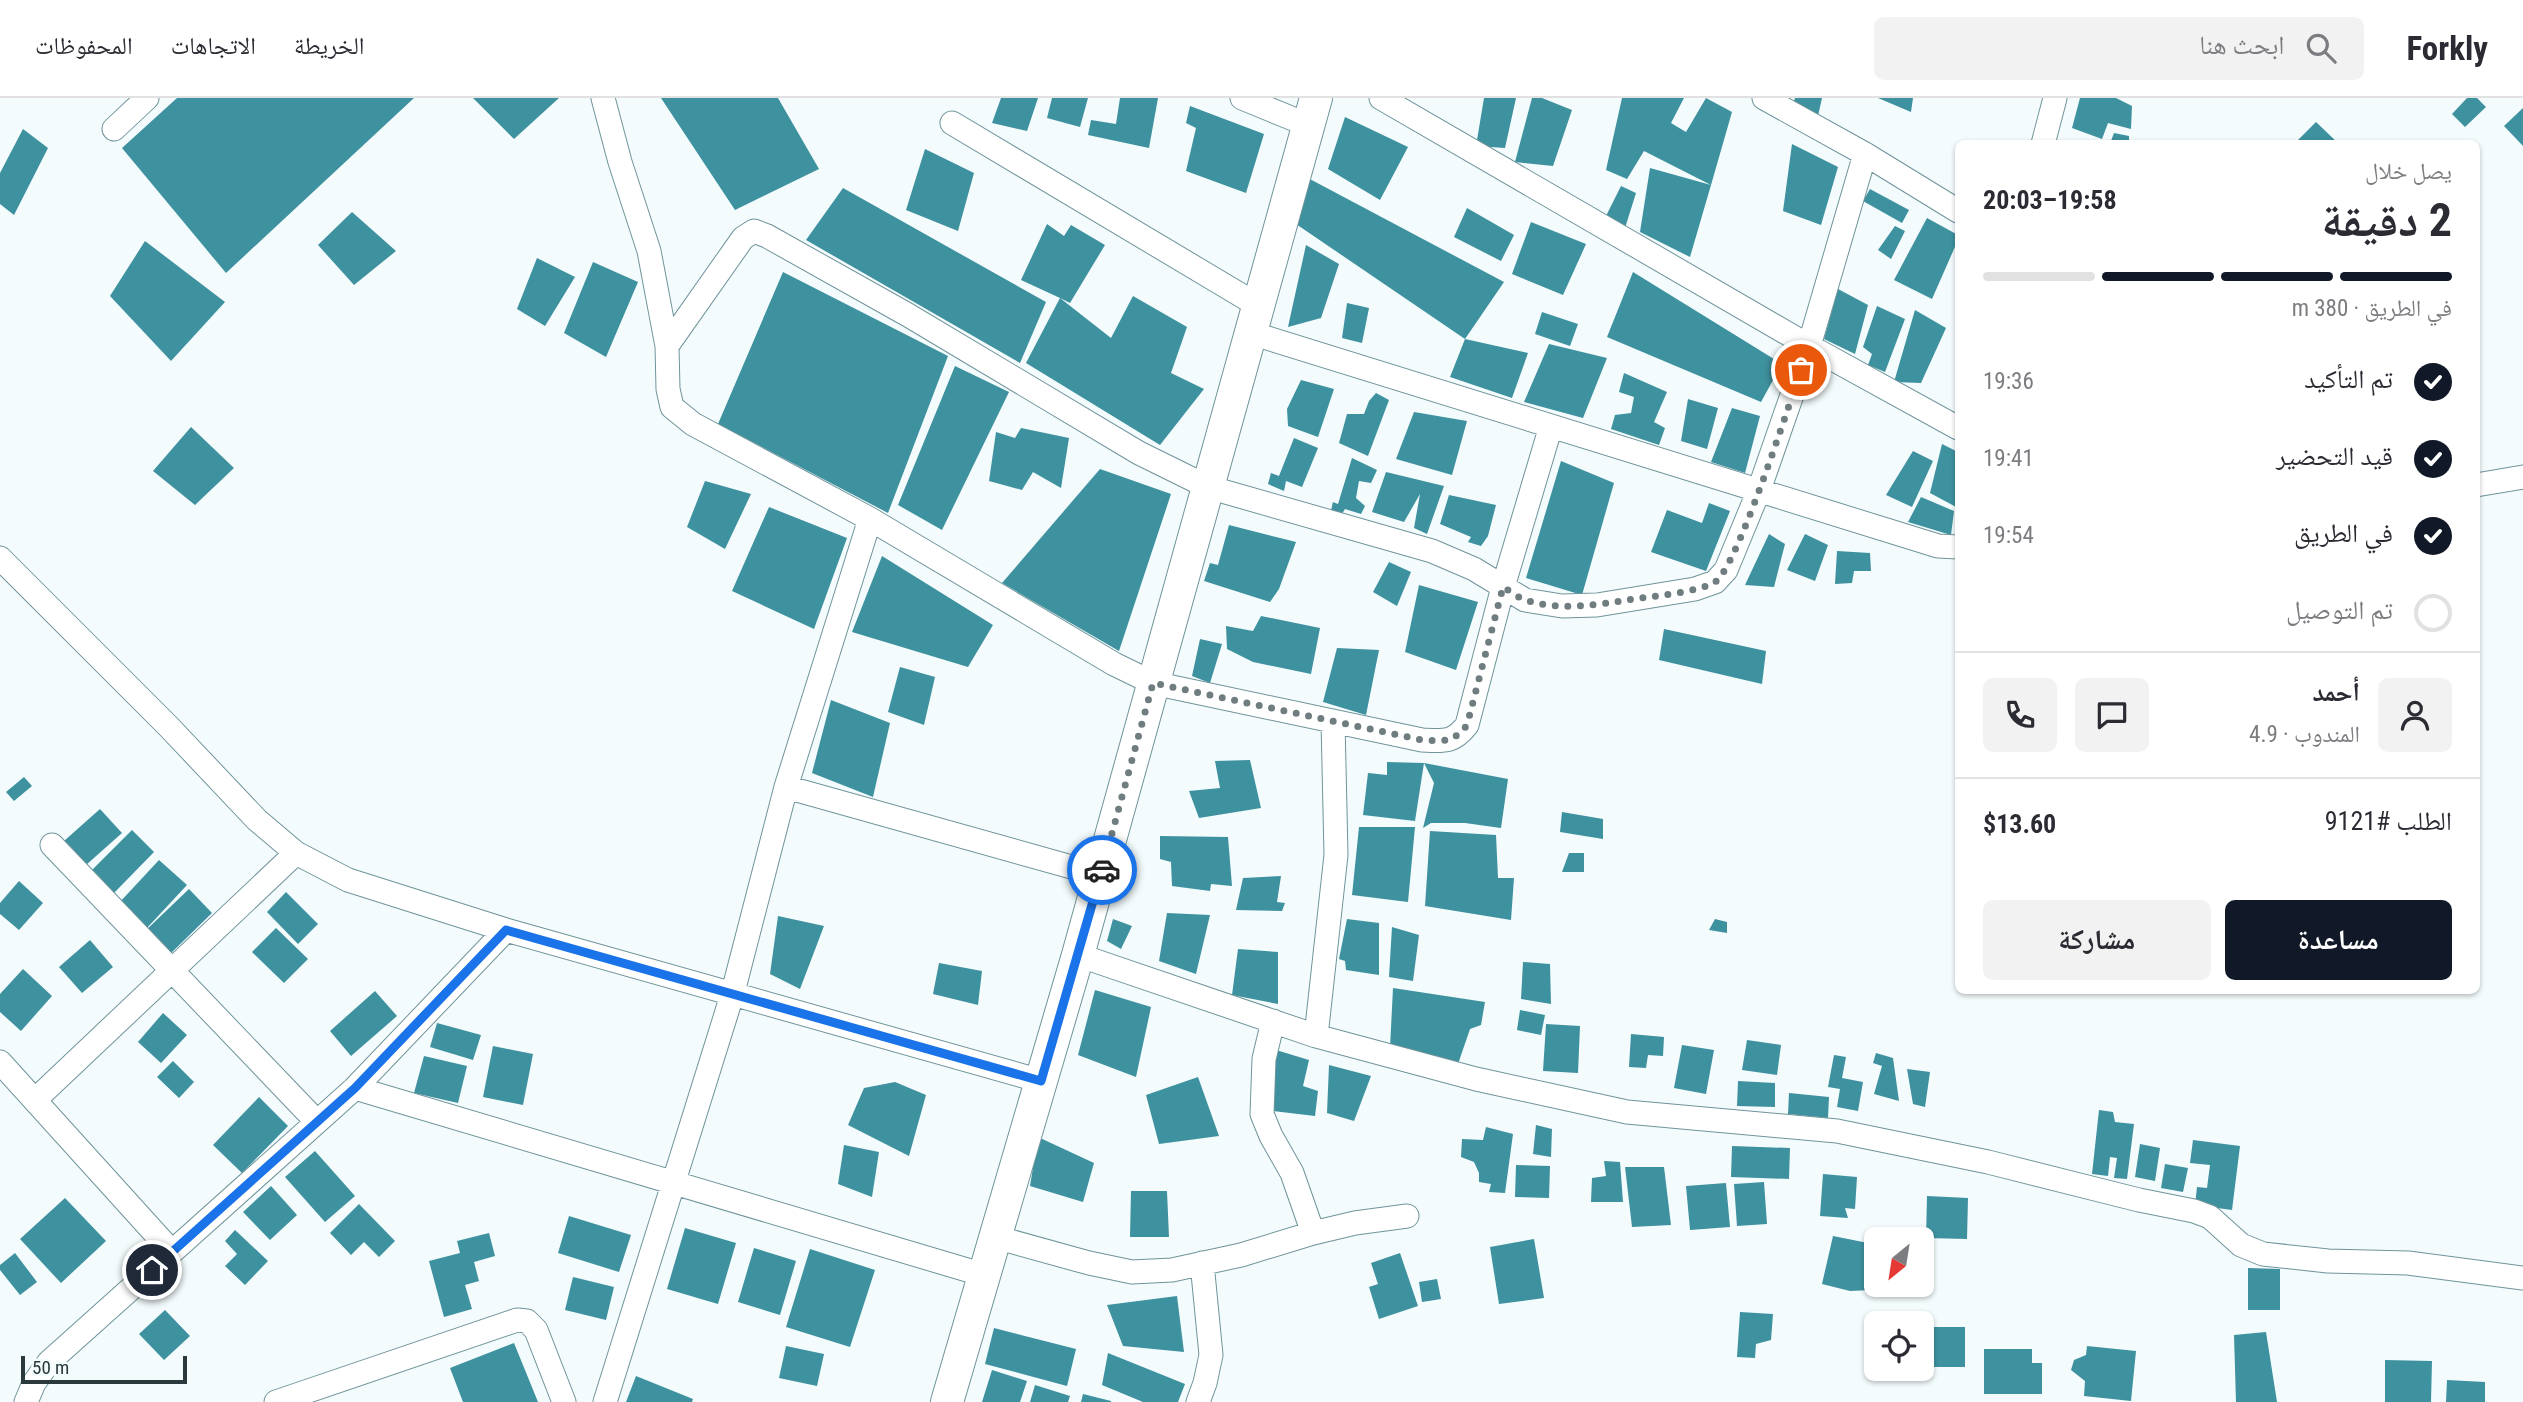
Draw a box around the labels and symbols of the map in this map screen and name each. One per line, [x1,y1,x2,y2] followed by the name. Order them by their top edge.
[1771,340,1831,400] pin
[1067,835,1137,905] courier
[1864,1227,1934,1297] north arrow
[122,1240,182,1300] pin
[21,1353,187,1385] scale bar

